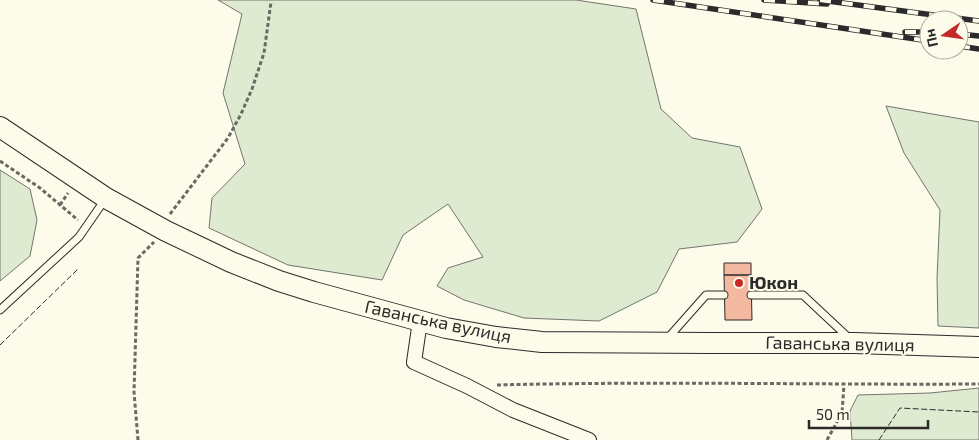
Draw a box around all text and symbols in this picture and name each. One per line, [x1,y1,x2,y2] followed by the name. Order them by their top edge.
[919,10,969,60] north arrow
[921,27,941,49] text: Пн
[749,271,798,293] place label: Юкон
[733,277,745,289] marker: Юкон
[363,295,514,347] street label: Гаванська вулиця
[765,331,915,355] street label: Гаванська вулиця
[809,398,928,430] scale bar
[816,405,850,423] text: 50 m

